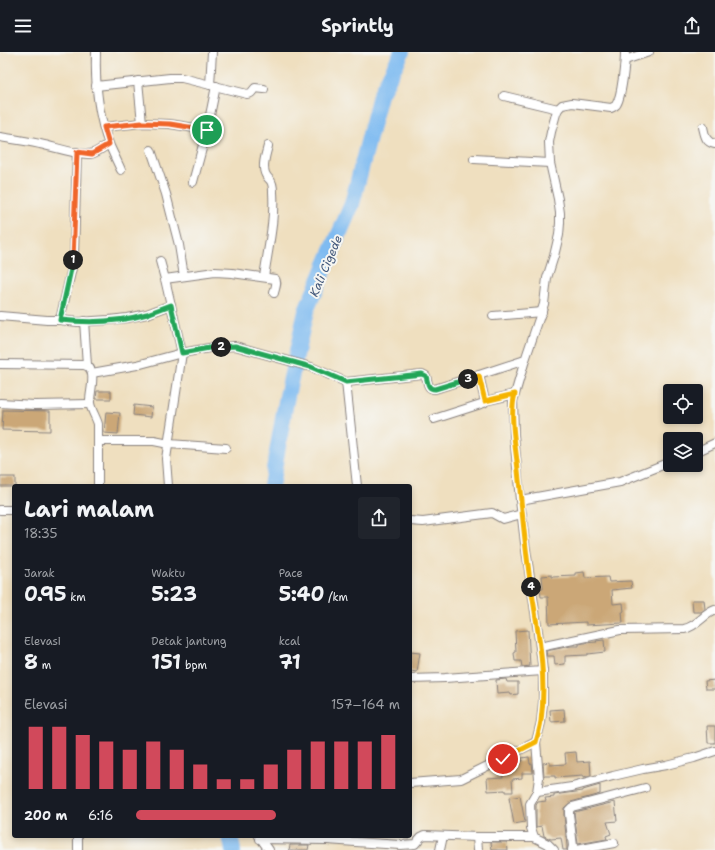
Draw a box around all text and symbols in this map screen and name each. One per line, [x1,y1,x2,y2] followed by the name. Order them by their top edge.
[321,14,394,38] text: Sprintly
[12,15,34,37] icon: menu
[681,15,703,37] icon: share
[190,113,224,147] pin
[196,119,218,141] icon: arrive
[306,233,346,299] water label: Kali Cigede
[63,250,83,270] pin: 1
[70,252,76,267] text: 1
[211,337,231,357] pin: 2
[217,339,225,354] text: 2
[458,369,478,389] pin: 3
[464,371,472,386] text: 3
[663,384,703,472] map controls
[663,384,703,424] button: locate
[663,432,703,472] button: layers
[24,495,154,524] text: Lari malam
[358,497,400,539] button: share
[24,525,57,542] text: 18:35
[24,566,55,581] text: Jarak
[151,566,185,581] text: Waktu
[279,566,303,581] text: Pace
[521,577,541,597] pin: 4
[527,579,535,594] text: 4
[24,581,67,607] text: 0.95
[151,581,197,607] text: 5:23
[279,581,325,607] text: 5:40
[67,590,86,605] text: km
[325,590,348,605] text: /km
[24,634,61,649] text: Elevasi
[151,634,227,649] text: Detak jantung
[279,634,300,649] text: kcal
[24,649,38,675] text: 8
[151,649,181,675] text: 151
[279,649,301,675] text: 71
[38,658,51,673] text: m
[181,658,207,673] text: bpm
[24,696,67,713] text: Elevasi
[331,696,400,713] text: 157–164 m
[486,742,520,776] pin
[492,748,514,770] icon: check
[24,807,67,824] text: 200 m
[88,807,113,824] text: 6:16

